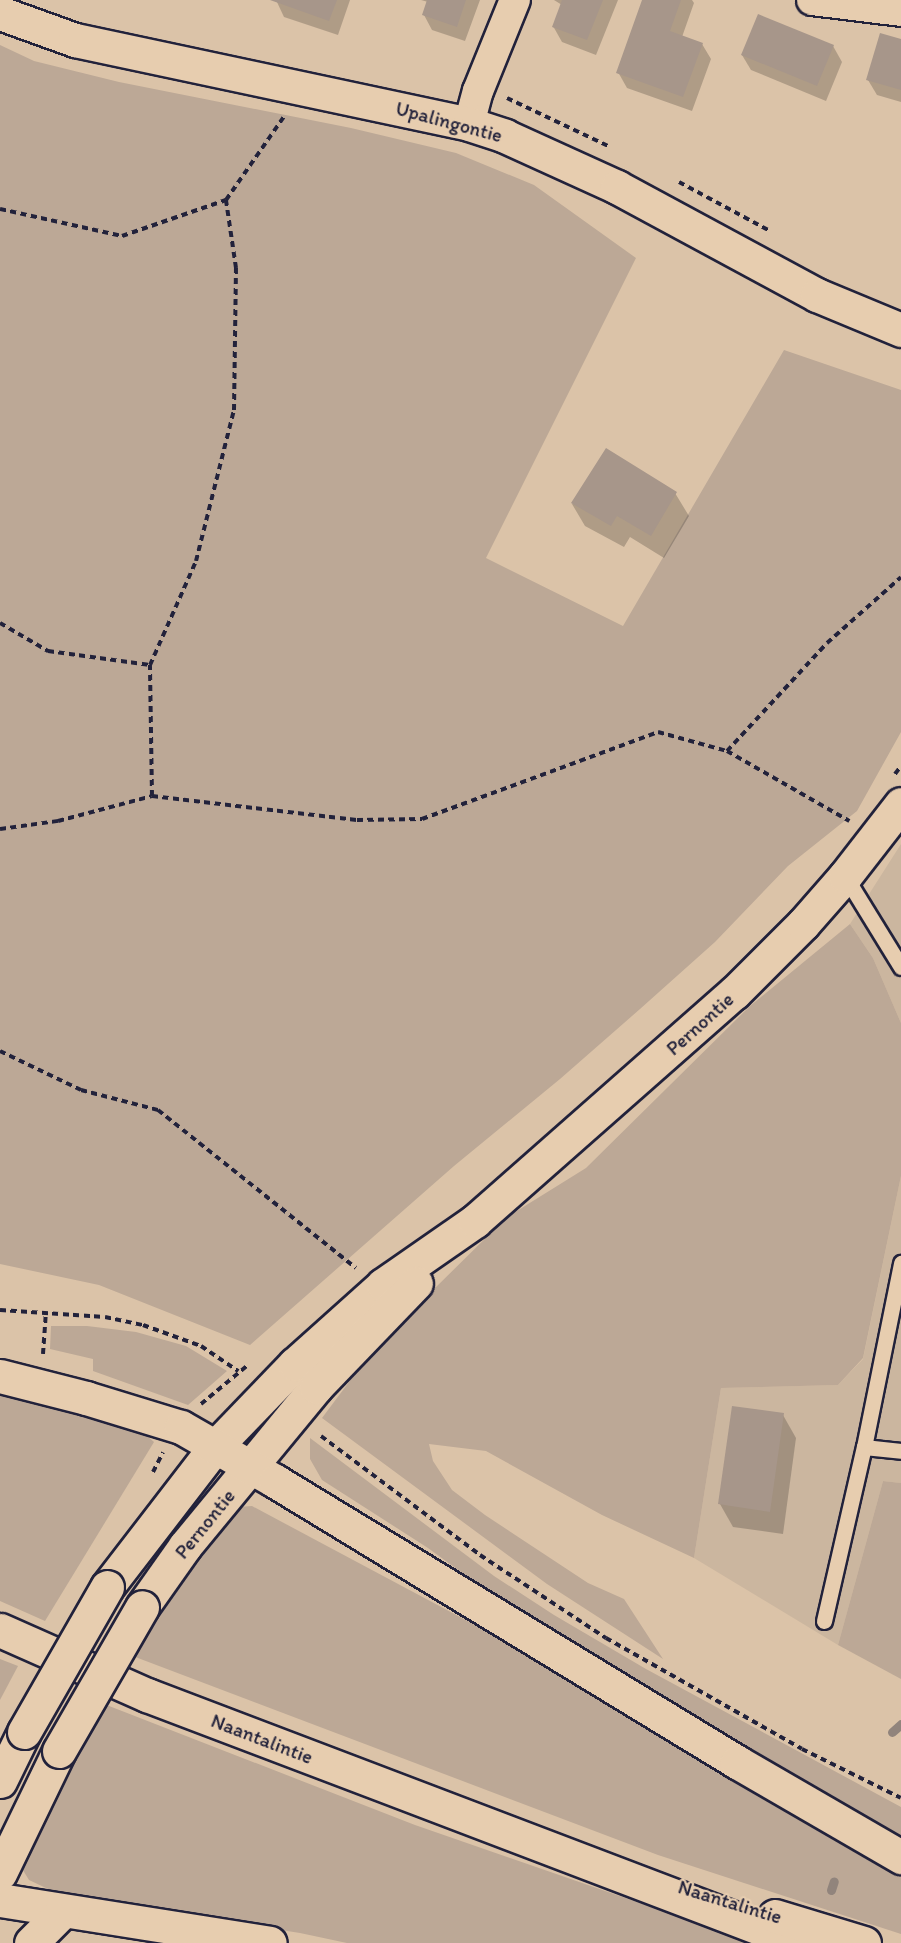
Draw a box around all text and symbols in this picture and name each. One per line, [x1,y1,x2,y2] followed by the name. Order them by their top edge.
[393,96,505,148] street label: Upalingontie
[661,987,739,1061] street label: Pernontie
[170,1484,240,1564] street label: Pernontie
[208,1709,316,1769] street label: Naantalintie
[675,1875,785,1929] street label: Naantalintie

